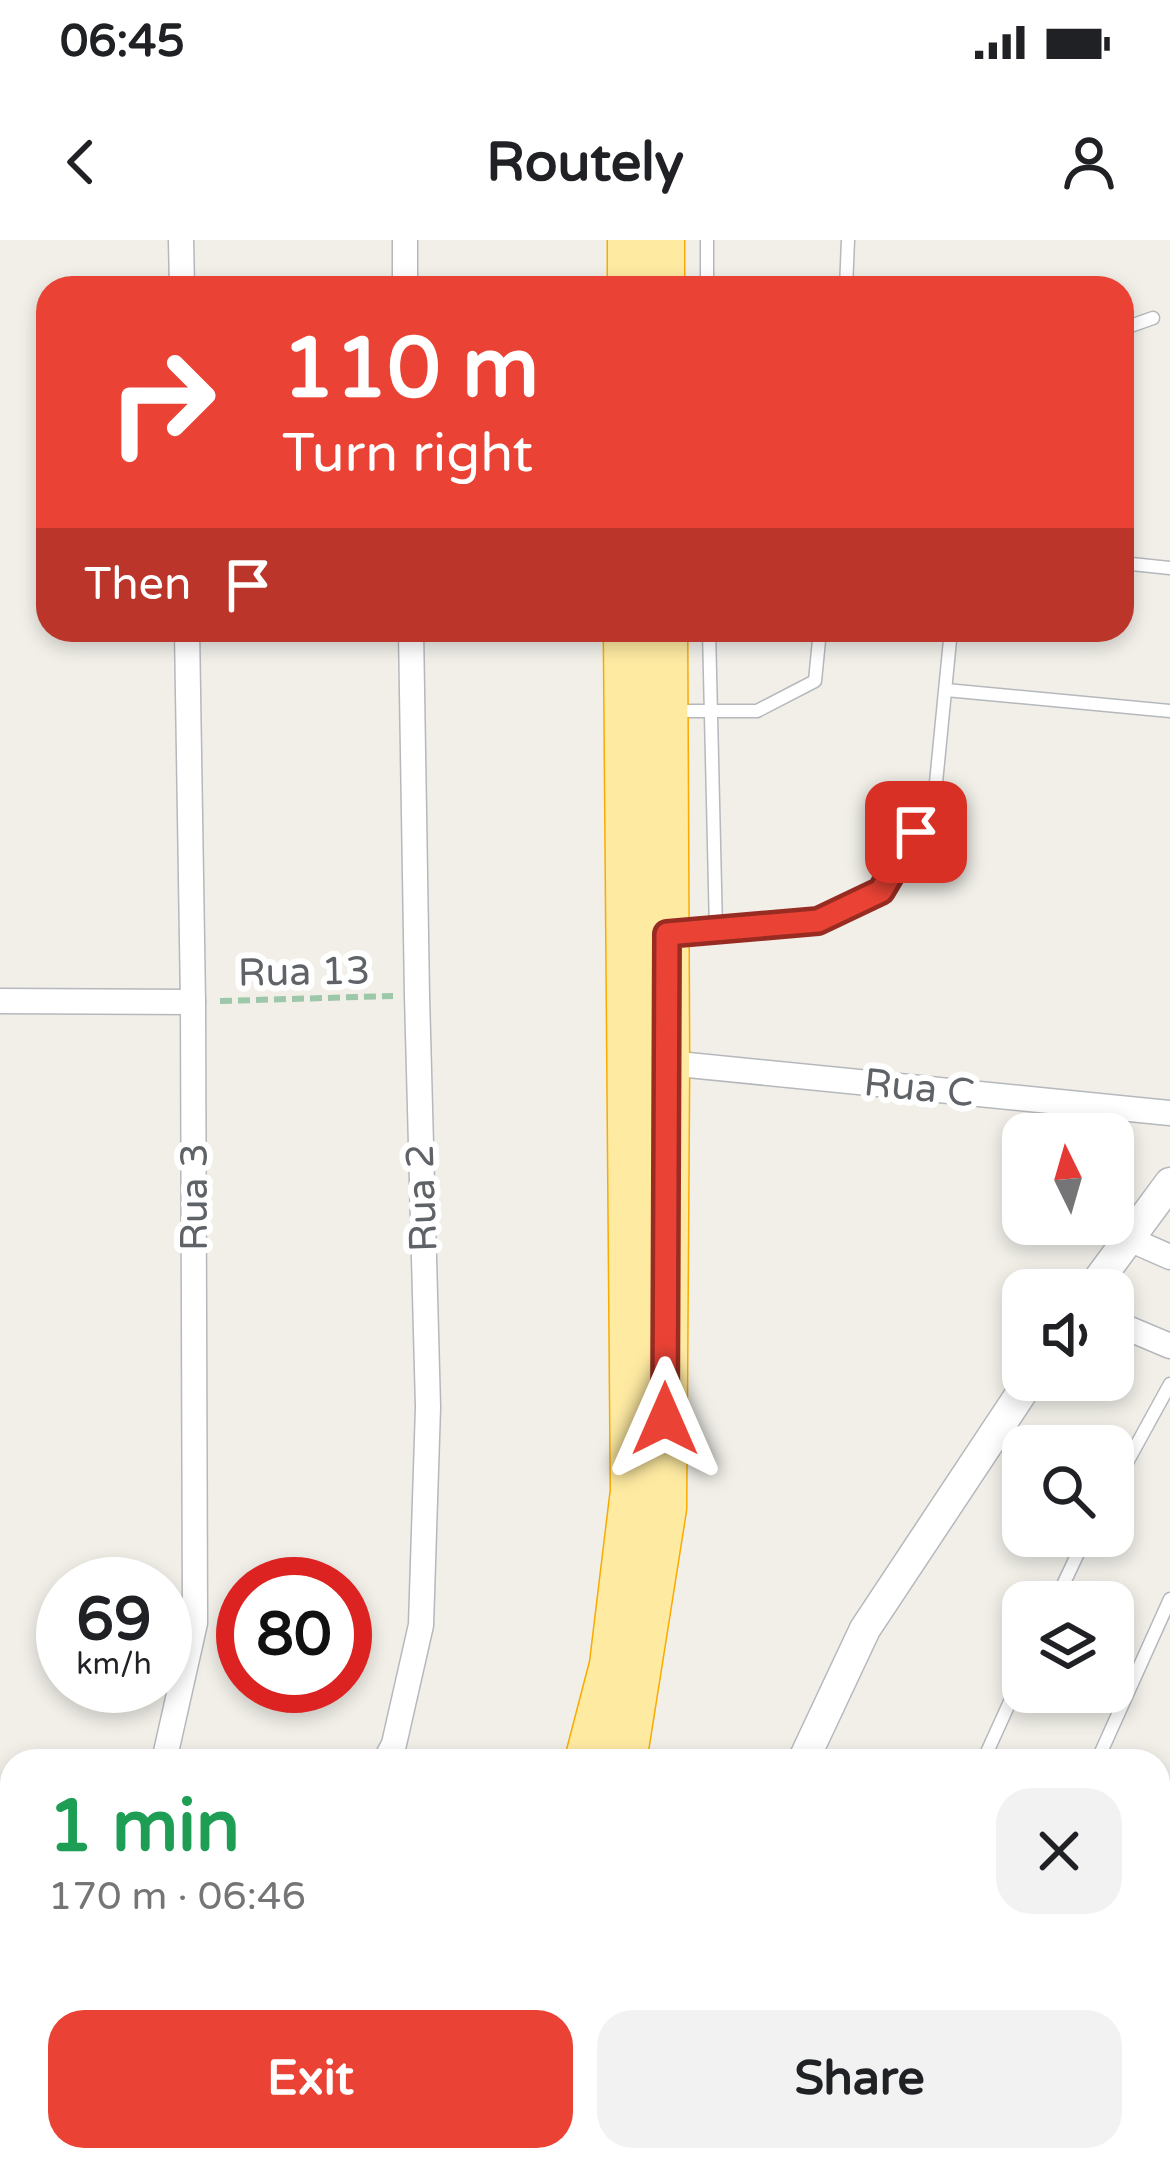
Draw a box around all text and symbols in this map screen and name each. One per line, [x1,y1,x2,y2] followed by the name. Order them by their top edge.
[60,15,185,69] text: 06:45
[48,129,114,195] icon: back
[1056,129,1122,195] icon: person
[486,130,684,195] text: Routely
[282,319,539,420] text: 110 m
[84,324,240,480] icon: right
[282,421,533,486] text: Turn right
[215,552,281,618] icon: arrive
[84,558,191,612] text: Then
[865,781,967,883] pin
[883,799,949,865] icon: arrive
[237,947,371,997] street label: Rua 13
[862,1059,976,1117] street label: Rua C
[1002,1113,1134,1245] north arrow
[1002,1113,1134,1713] map controls
[171,1143,218,1251] street label: Rua 3
[397,1143,447,1253] street label: Rua 2
[1002,1269,1134,1401] button: sound
[602,1356,728,1482] position arrow
[1002,1425,1134,1557] button: search
[216,1557,372,1713] speed limit sign: 80
[1002,1581,1134,1713] button: layers
[76,1584,152,1656] text: 69
[76,1646,152,1683] text: km/h
[48,1784,240,1871] text: 1 min
[996,1788,1122,1914] button: close
[48,1873,306,1920] text: 170 m · 06:46
[48,2010,573,2148] button: Exit
[597,2010,1122,2148] button: Share

